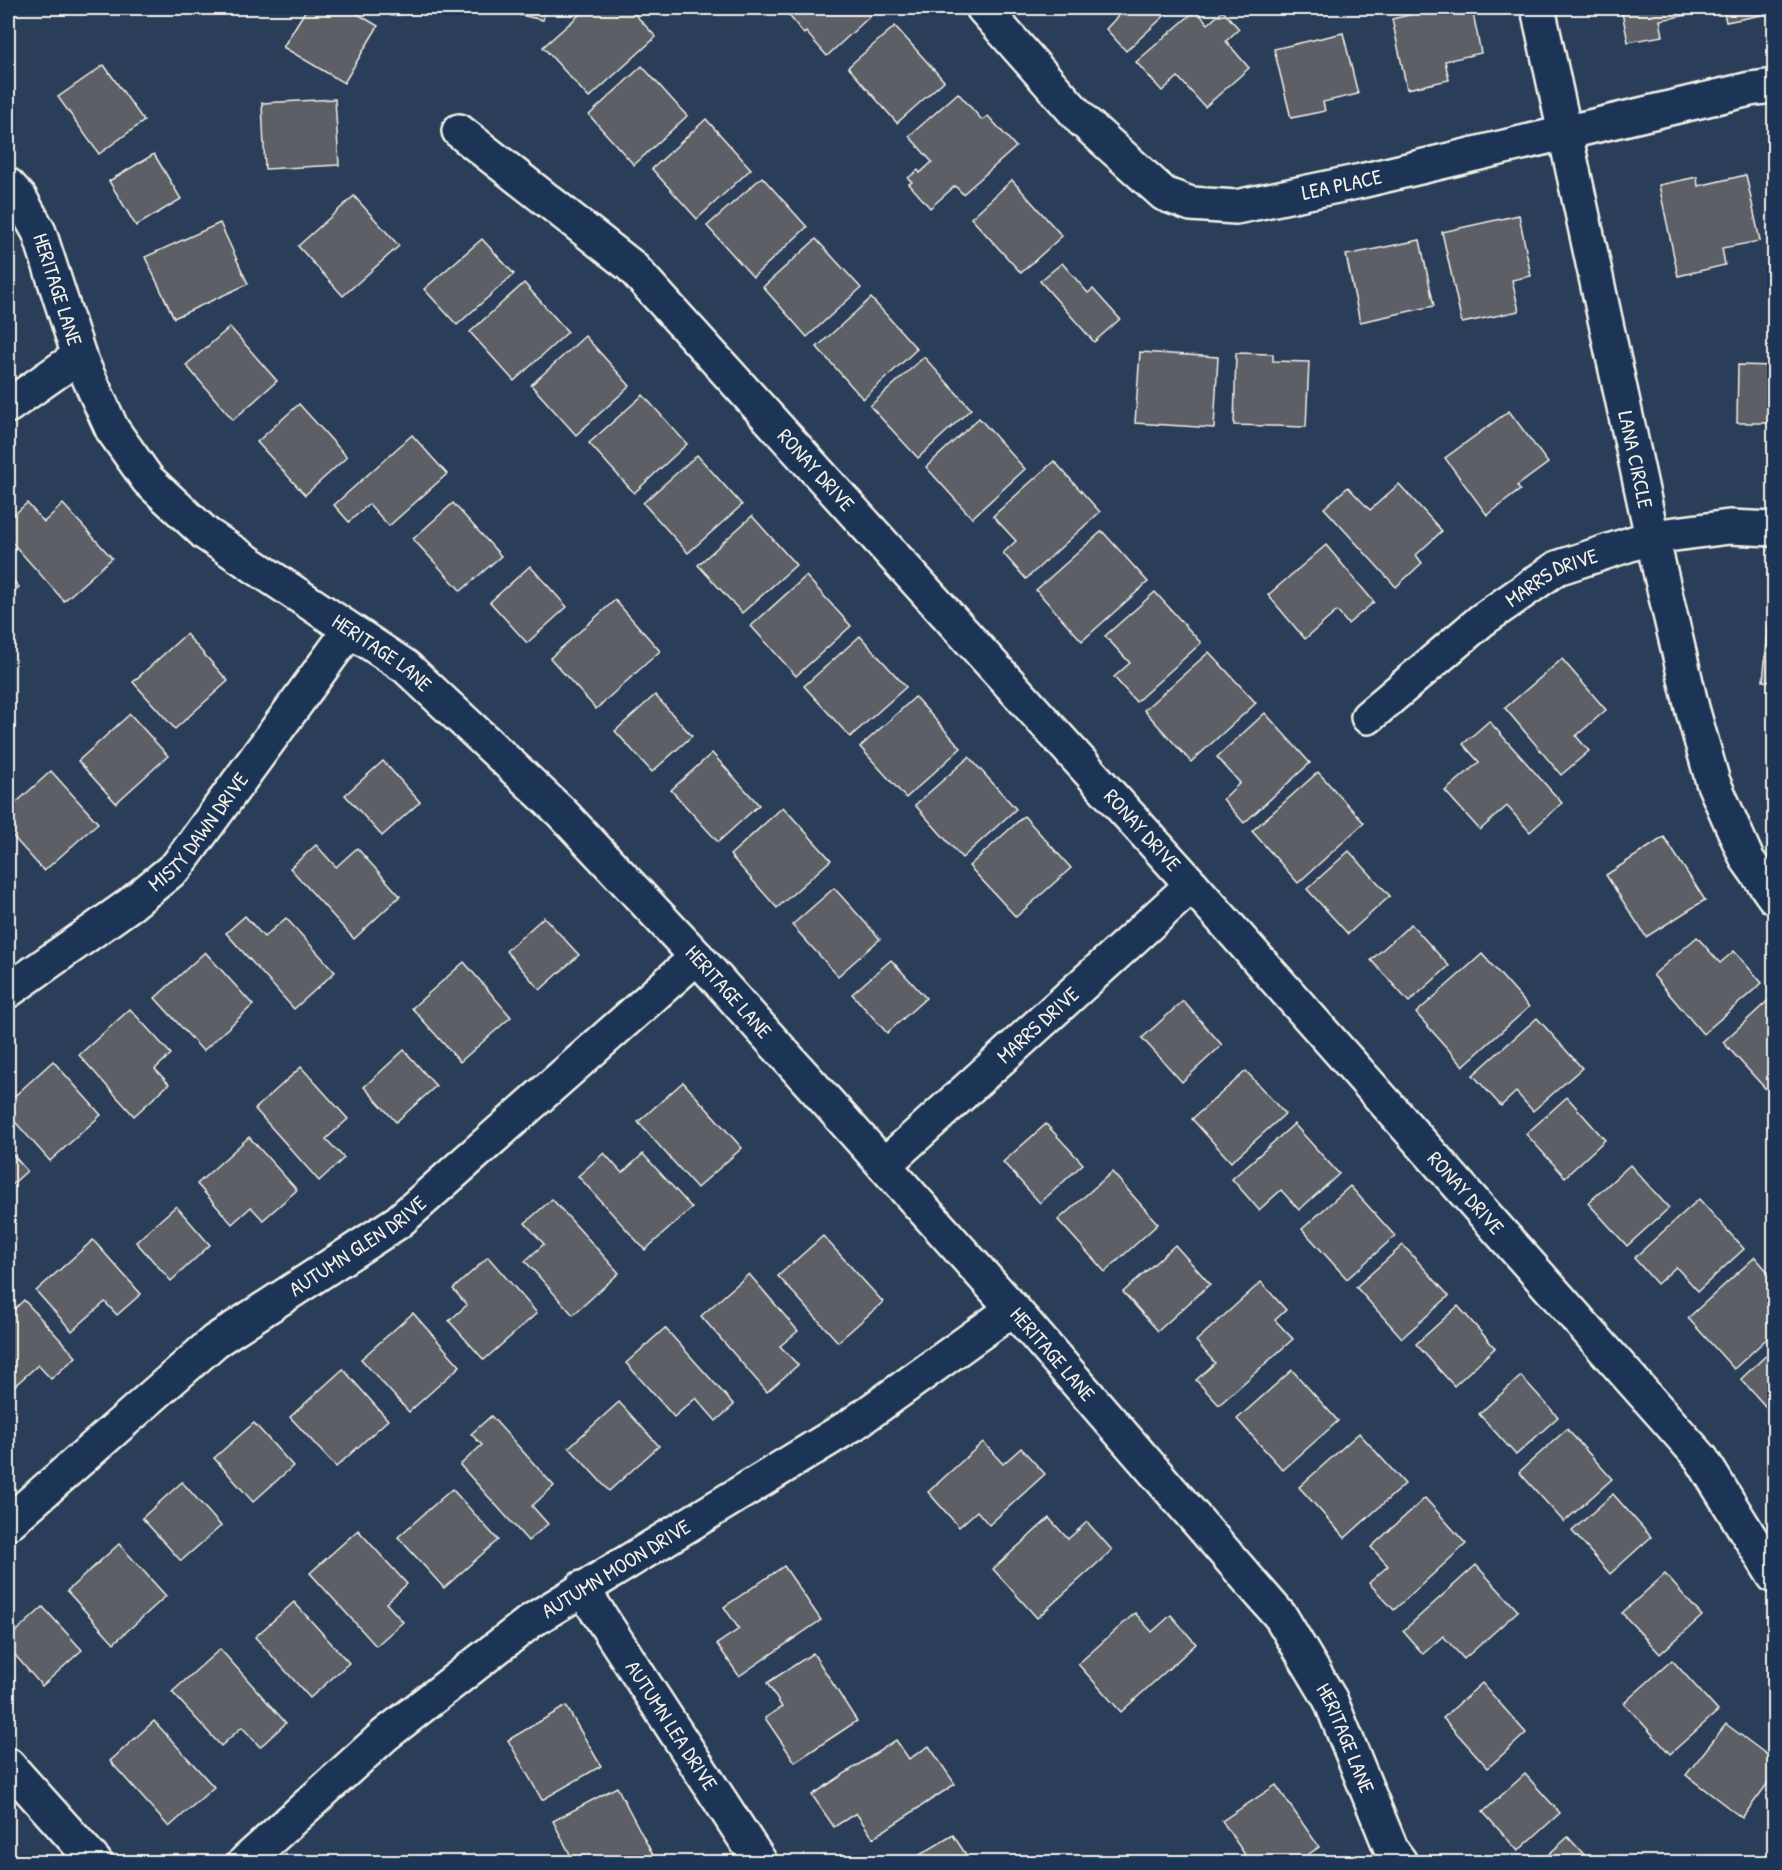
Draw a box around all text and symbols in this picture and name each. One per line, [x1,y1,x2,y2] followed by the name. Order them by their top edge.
[1299,162,1385,207] street label: LEA PLACE
[26,229,90,349] street label: HERITAGE LANE
[1611,408,1660,511] street label: LANA CIRCLE
[771,422,861,517] street label: RONAY DRIVE
[1499,541,1601,614] street label: MARRS DRIVE
[327,607,438,698] street label: HERITAGE LANE
[142,766,255,898] street label: MISTY DAWN DRIVE
[1098,782,1188,877] street label: RONAY DRIVE
[679,939,778,1045] street label: HERITAGE LANE
[990,980,1085,1070] street label: MARRS DRIVE
[1421,1145,1511,1241] street label: RONAY DRIVE
[283,1189,432,1303] street label: AUTUMN GLEN DRIVE
[1004,1300,1102,1407] street label: HERITAGE LANE
[536,1512,696,1625] street label: AUTUMN MOON DRIVE
[619,1655,725,1796] street label: AUTUMN LEA DRIVE
[1310,1678,1382,1797] street label: HERITAGE LANE

